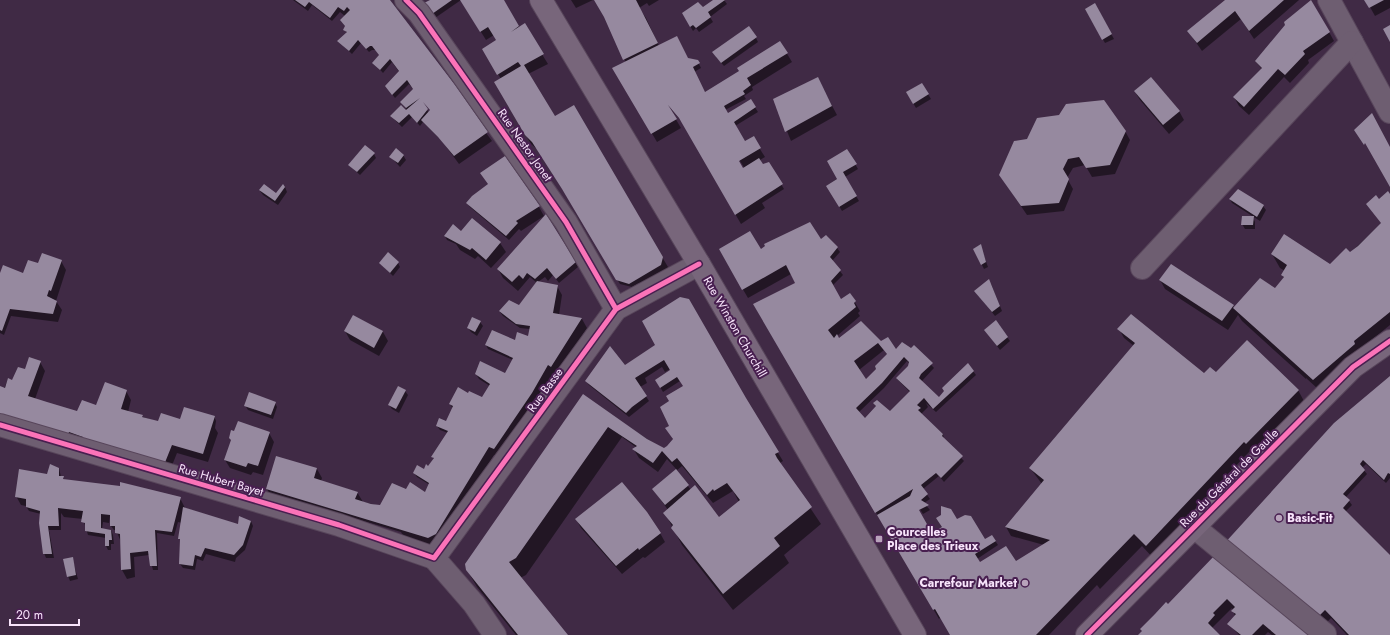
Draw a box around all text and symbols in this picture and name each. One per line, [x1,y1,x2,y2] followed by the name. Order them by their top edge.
[493,105,557,185] street label: Rue Nestor Jonet
[699,273,771,381] street label: Rue Winston Churchill
[523,364,567,416] street label: Rue Basse
[1175,424,1283,532] street label: Rue du Général de Gaulle
[176,459,266,501] street label: Rue Hubert Bayet
[1287,509,1333,527] place label: Basic-Fit
[1274,513,1284,523] marker: Basic-Fit
[887,523,979,555] place label: Courcelles Place des Trieux
[874,534,884,544] marker: Courcelles Place des Trieux
[919,574,1017,592] place label: Carrefour Market
[1020,578,1030,588] marker: Carrefour Market
[10,601,79,627] scale bar
[16,606,43,624] text: 20 m

